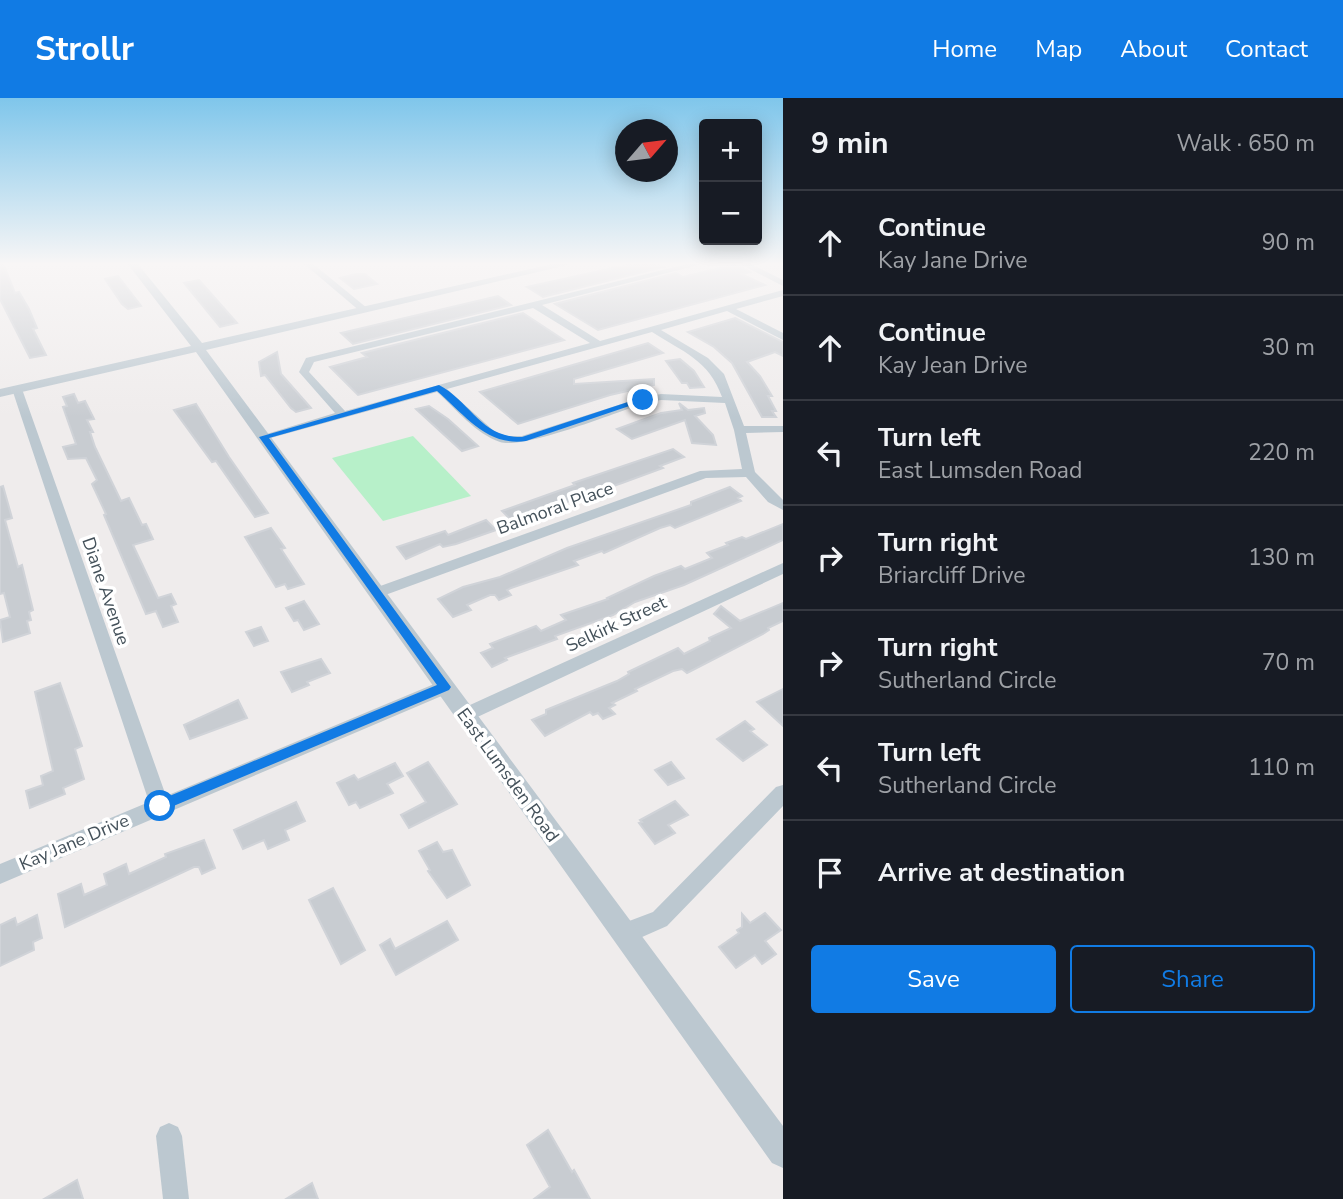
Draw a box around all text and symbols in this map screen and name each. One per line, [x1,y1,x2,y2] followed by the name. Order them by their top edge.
[35,27,134,72] text: Strollr
[932,33,997,65] text: Home
[1035,33,1082,65] text: Map
[1120,33,1187,65] text: About
[1225,33,1308,65] text: Contact
[615,119,678,182] north arrow
[699,119,762,245] map controls
[699,119,762,182] button: +
[811,123,889,164] text: 9 min
[1176,128,1315,159] text: Walk · 650 m
[699,182,762,245] button: −
[878,210,986,245] text: Continue
[811,224,849,262] icon: ahead
[1262,227,1315,258] text: 90 m
[878,245,1028,276] text: Kay Jane Drive
[878,315,986,350] text: Continue
[811,329,849,367] icon: ahead
[1262,332,1315,363] text: 30 m
[878,350,1028,381] text: Kay Jean Drive
[627,384,658,415] route end
[878,420,981,455] text: Turn left
[811,434,849,472] icon: left
[1248,437,1315,468] text: 220 m
[878,455,1082,486] text: East Lumsden Road
[493,476,617,540] street label: Balmoral Place
[878,525,997,560] text: Turn right
[76,534,136,648] street label: Diane Avenue
[811,539,849,577] icon: right
[1248,542,1315,573] text: 130 m
[878,560,1026,591] text: Briarcliff Drive
[562,590,671,658] street label: Selkirk Street
[878,630,997,665] text: Turn right
[811,644,849,682] icon: right
[1262,647,1315,678] text: 70 m
[878,665,1057,696] text: Sutherland Circle
[451,703,565,847] street label: East Lumsden Road
[878,735,981,770] text: Turn left
[811,749,849,787] icon: left
[1248,752,1315,783] text: 110 m
[878,770,1057,801] text: Sutherland Circle
[144,790,175,821] route start
[15,808,133,876] street label: Kay Jane Drive
[811,854,849,892] icon: arrive
[878,855,1125,890] text: Arrive at destination
[811,945,1056,1013] button: Save
[1070,945,1315,1013] button: Share

